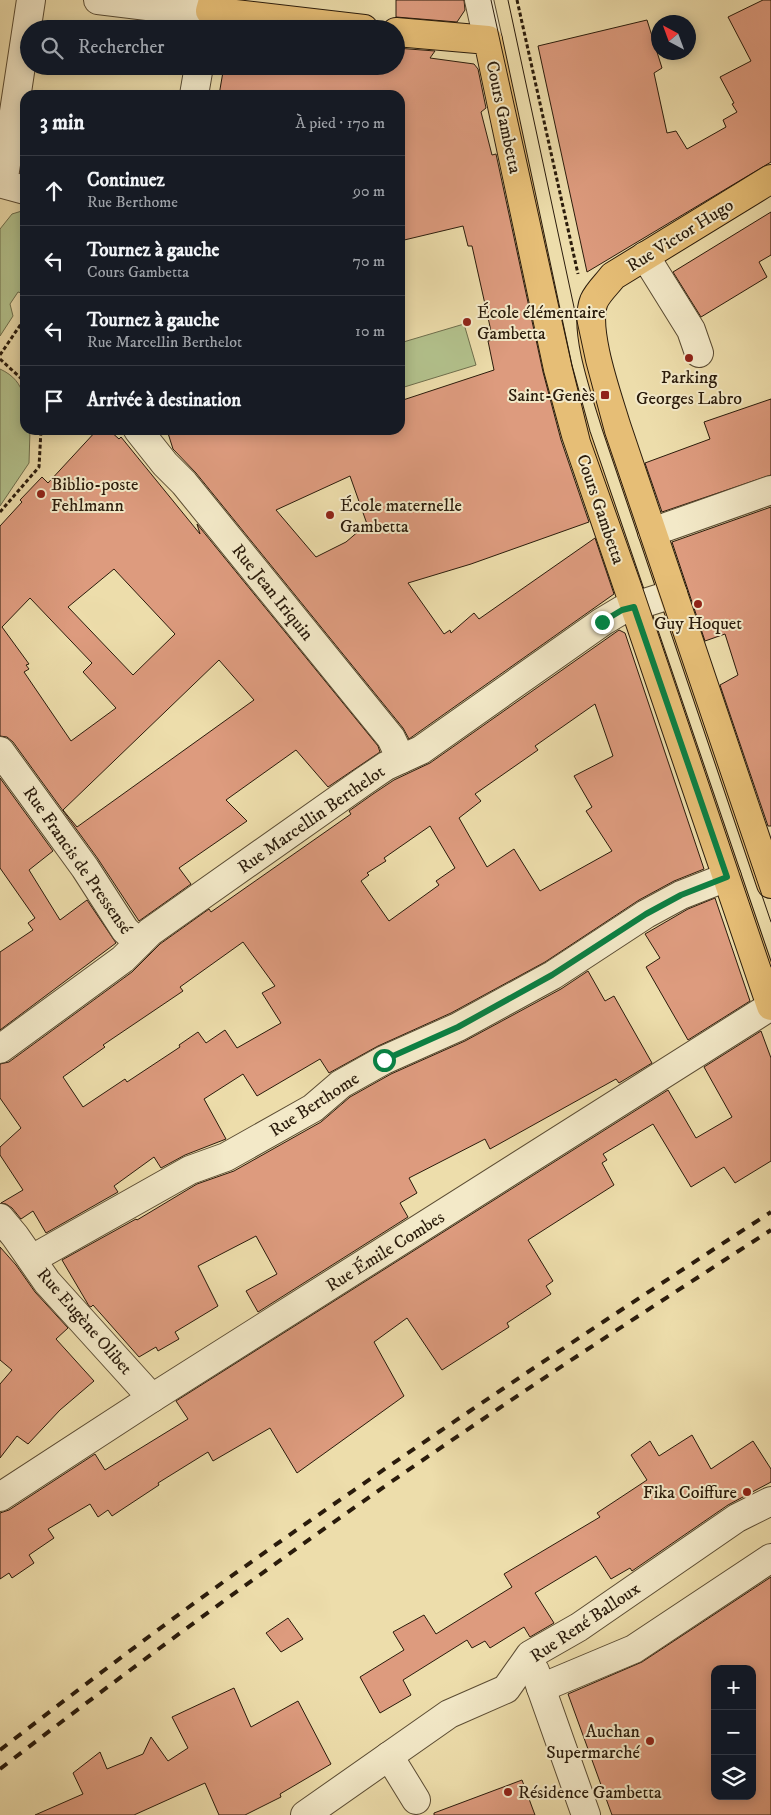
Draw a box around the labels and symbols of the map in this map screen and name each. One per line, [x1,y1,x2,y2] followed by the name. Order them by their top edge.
[651,15,696,60] north arrow
[480,59,526,176] street label: Cours Gambetta
[623,194,738,277] street label: Rue Victor Hugo
[477,302,606,345] place label: École élémentaire Gambetta
[461,316,473,328] marker: École élémentaire Gambetta
[683,352,695,364] marker: Parking Georges Labro
[636,367,742,410] place label: Parking Georges Labro
[508,385,595,407] place label: Saint-Genès
[599,389,611,401] marker: Saint-Genès
[571,451,629,567] street label: Cours Gambetta
[51,474,138,517] place label: Biblio-poste Fehlmann
[35,488,47,500] marker: Biblio-poste Fehlmann
[340,495,462,538] place label: École maternelle Gambetta
[324,509,336,521] marker: École maternelle Gambetta
[227,540,318,646] street label: Rue Jean Iriquin
[692,598,704,610] marker: Guy Hoquet
[591,611,614,634] route end
[654,613,742,635] place label: Guy Hoquet
[234,761,390,879] street label: Rue Marcellin Berthelot
[18,782,137,939] street label: Rue Francis de Pressensé
[373,1049,396,1072] route start
[266,1068,363,1142] street label: Rue Berthome
[322,1207,449,1297] street label: Rue Émile Combes
[32,1264,137,1380] street label: Rue Eugène Olibet
[643,1482,737,1504] place label: Fika Coiffure
[741,1486,753,1498] marker: Fika Coiffure
[526,1578,645,1668] street label: Rue René Balloux
[546,1721,641,1764] place label: Auchan Supermarché
[644,1735,656,1747] marker: Auchan Supermarché
[518,1782,662,1804] place label: Résidence Gambetta
[502,1786,514,1798] marker: Résidence Gambetta

